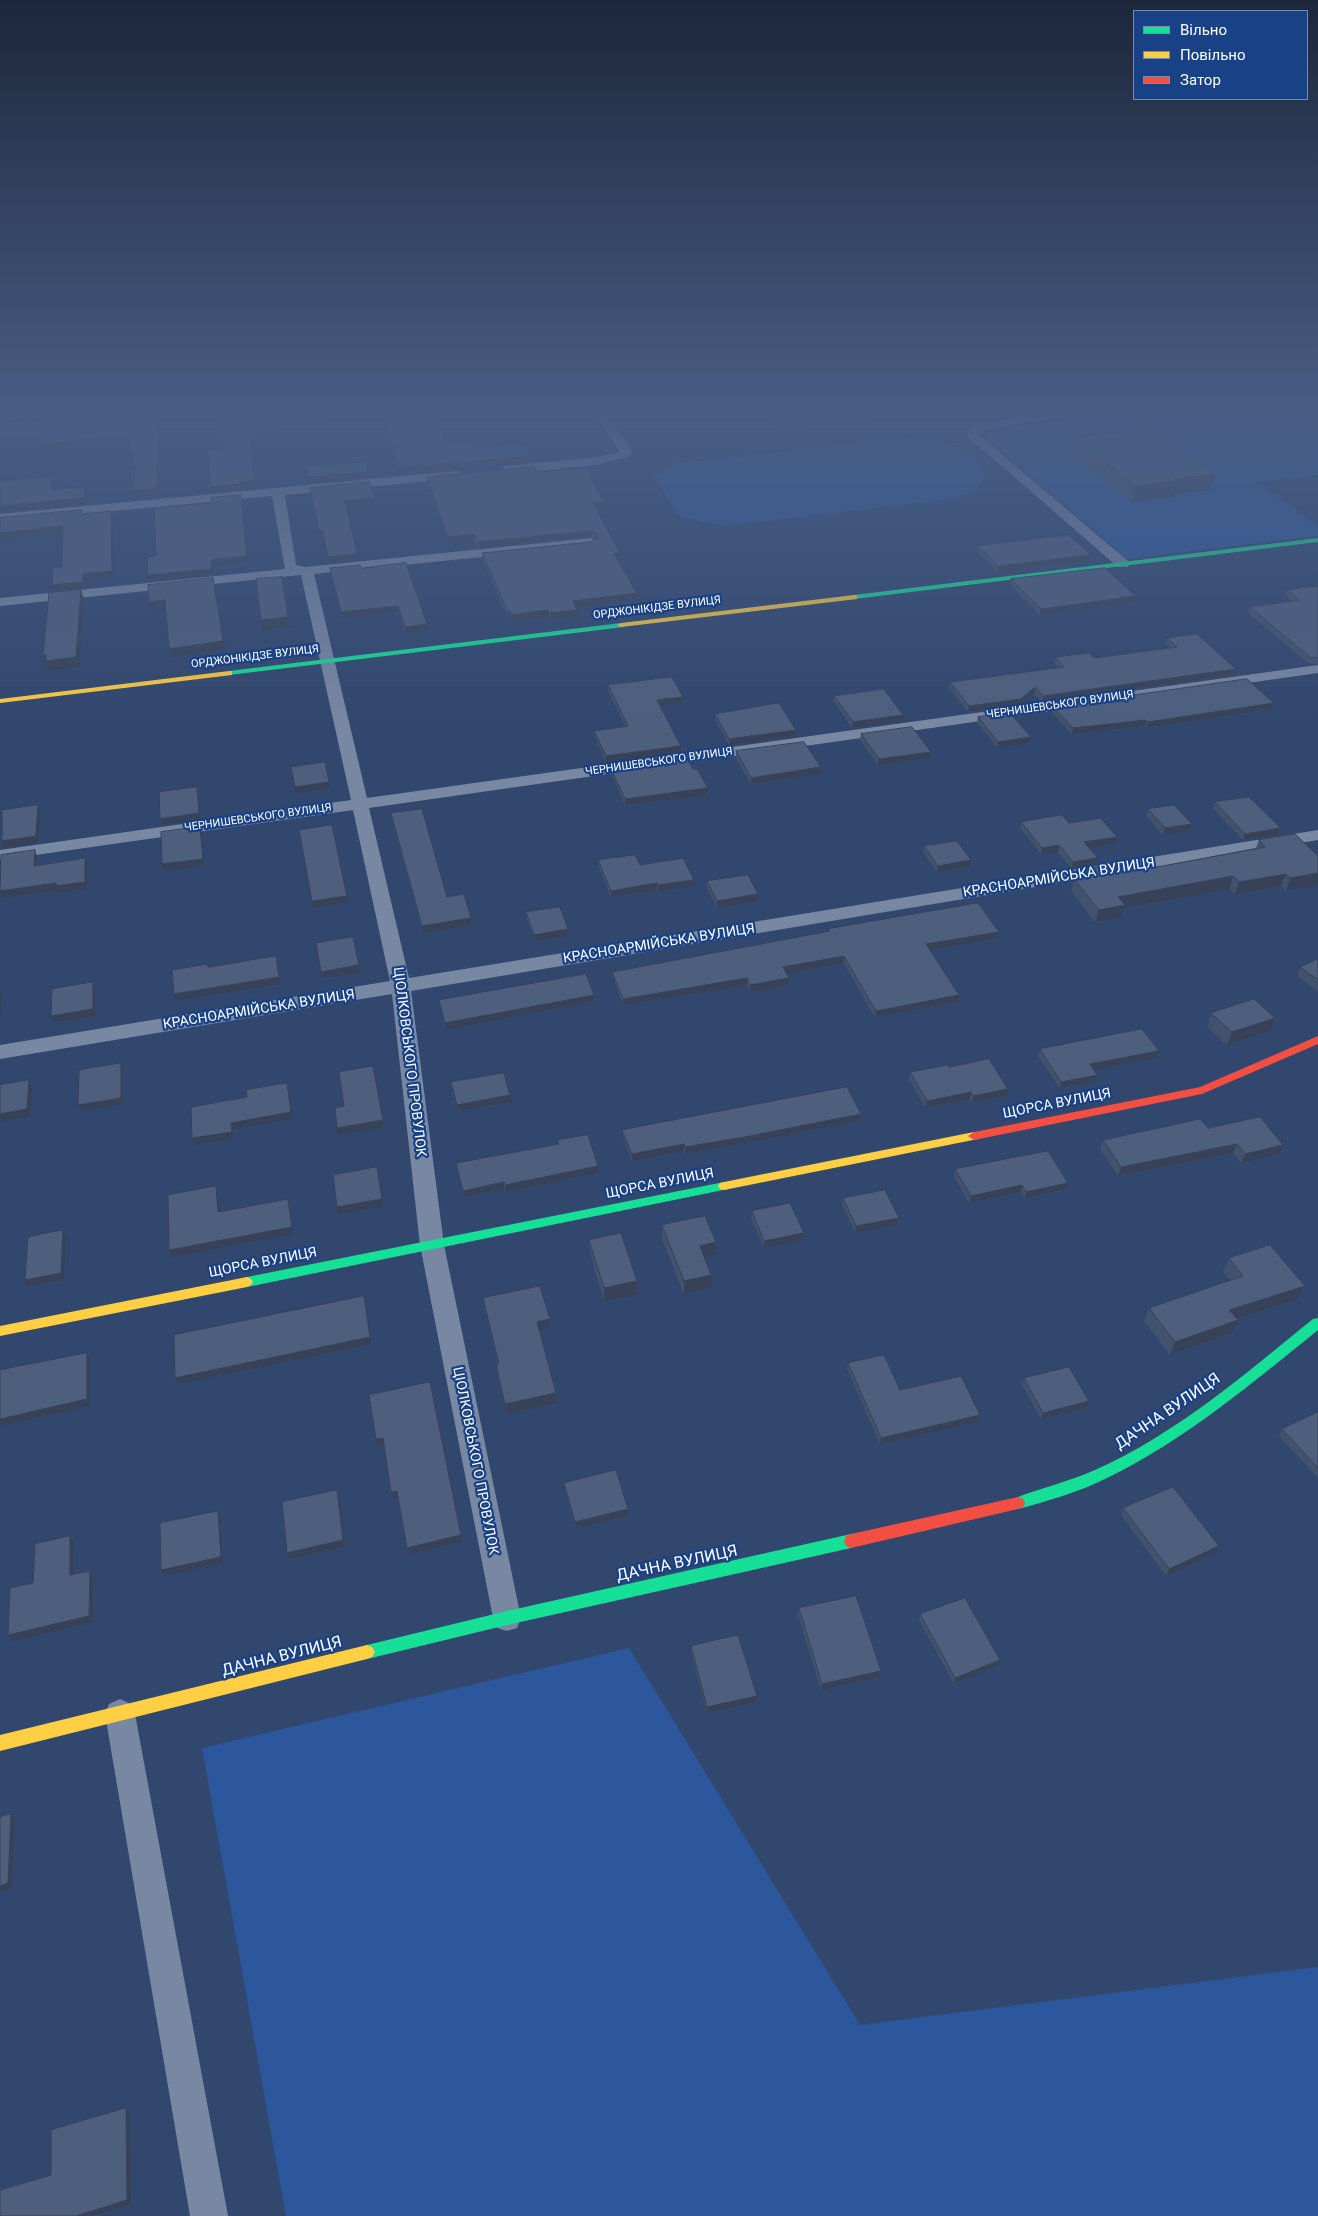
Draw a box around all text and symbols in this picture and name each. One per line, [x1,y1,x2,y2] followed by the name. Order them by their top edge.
[1133,10,1308,100] legend
[1180,21,1227,39] text: Вільно
[1180,46,1246,64] text: Повільно
[1180,71,1221,89] text: Затор
[592,594,722,622] street label: ОРДЖОНІКІДЗЕ ВУЛИЦЯ
[190,643,320,671] street label: ОРДЖОНІКІДЗЕ ВУЛИЦЯ
[986,688,1134,722] street label: ЧЕРНИШЕВСЬКОГО ВУЛИЦЯ
[585,745,733,779] street label: ЧЕРНИШЕВСЬКОГО ВУЛИЦЯ
[184,801,332,835] street label: ЧЕРНИШЕВСЬКОГО ВУЛИЦЯ
[962,855,1156,901] street label: КРАСНОАРМІЙСЬКА ВУЛИЦЯ
[562,921,756,967] street label: КРАСНОАРМІЙСЬКА ВУЛИЦЯ
[389,966,429,1158] street label: ЦІОЛКОВСЬКОГО ПРОВУЛОК
[162,987,356,1033] street label: КРАСНОАРМІЙСЬКА ВУЛИЦЯ
[1001,1085,1113,1123] street label: ЩОРСА ВУЛИЦЯ
[604,1165,716,1203] street label: ЩОРСА ВУЛИЦЯ
[207,1244,319,1282] street label: ЩОРСА ВУЛИЦЯ
[449,1365,501,1557] street label: ЦІОЛКОВСЬКОГО ПРОВУЛОК
[1112,1370,1224,1454] street label: ДАЧНА ВУЛИЦЯ
[615,1542,739,1586] street label: ДАЧНА ВУЛИЦЯ
[220,1633,344,1681] street label: ДАЧНА ВУЛИЦЯ

